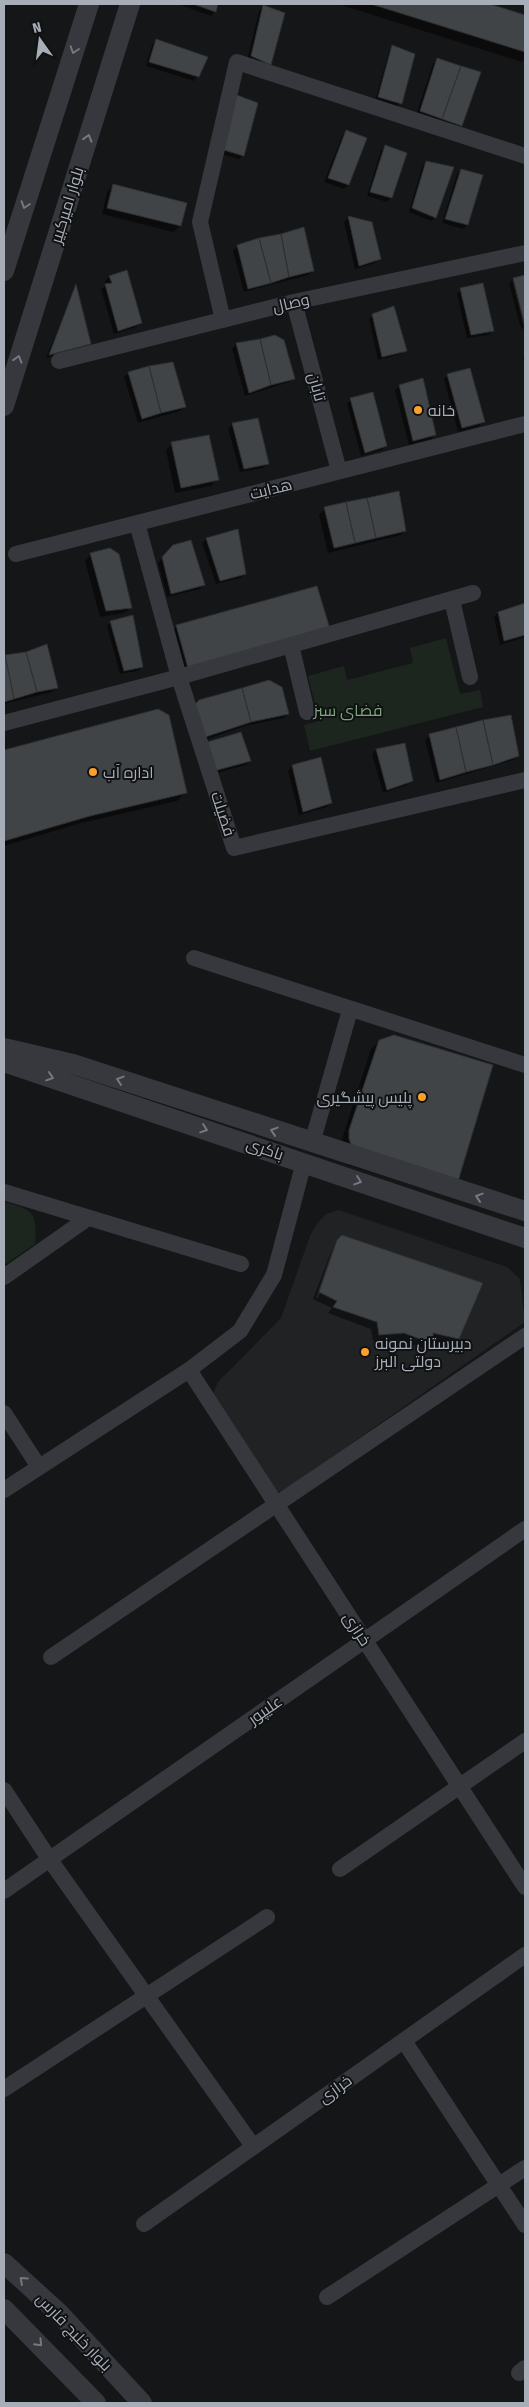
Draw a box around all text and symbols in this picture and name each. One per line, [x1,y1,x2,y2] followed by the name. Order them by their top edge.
[15,15,65,65] north arrow
[31,19,43,37] text: N
[70,46,80,54] one-way arrow
[82,134,92,142] one-way arrow
[46,164,88,247] street label: بلوار امیرکبیر
[21,200,31,209] one-way arrow
[271,290,311,317] street label: وصال
[13,356,23,364] one-way arrow
[303,371,330,404] street label: تابان
[428,401,455,420] place label: خانه
[412,404,424,416] marker: خانه
[248,475,294,503] street label: هدایت
[313,701,382,721] park label: فضای سبز
[103,763,154,782] place label: اداره آب
[87,766,99,778] marker: اداره آب
[207,789,239,839] street label: فضیلت
[45,1071,54,1081] one-way arrow
[116,1076,125,1086] one-way arrow
[316,1088,413,1109] place label: پلیس پیشگیری
[416,1091,428,1103] marker: پلیس پیشگیری
[199,1123,208,1133] one-way arrow
[270,1127,279,1137] one-way arrow
[244,1134,286,1165] street label: باکری
[353,1175,362,1185] one-way arrow
[475,1192,483,1202] one-way arrow
[374,1334,471,1372] place label: دبیرستان نمونه دولتی البرز
[359,1346,371,1358] marker: دبیرستان نمونه دولتی البرز
[338,1609,375,1650] street label: خرازی
[243,1692,286,1730] street label: علیپور
[315,2071,356,2108] street label: خرازی
[19,2277,28,2286] one-way arrow
[31,2289,116,2376] street label: بلوار خلیج فارس
[33,2337,42,2346] one-way arrow

